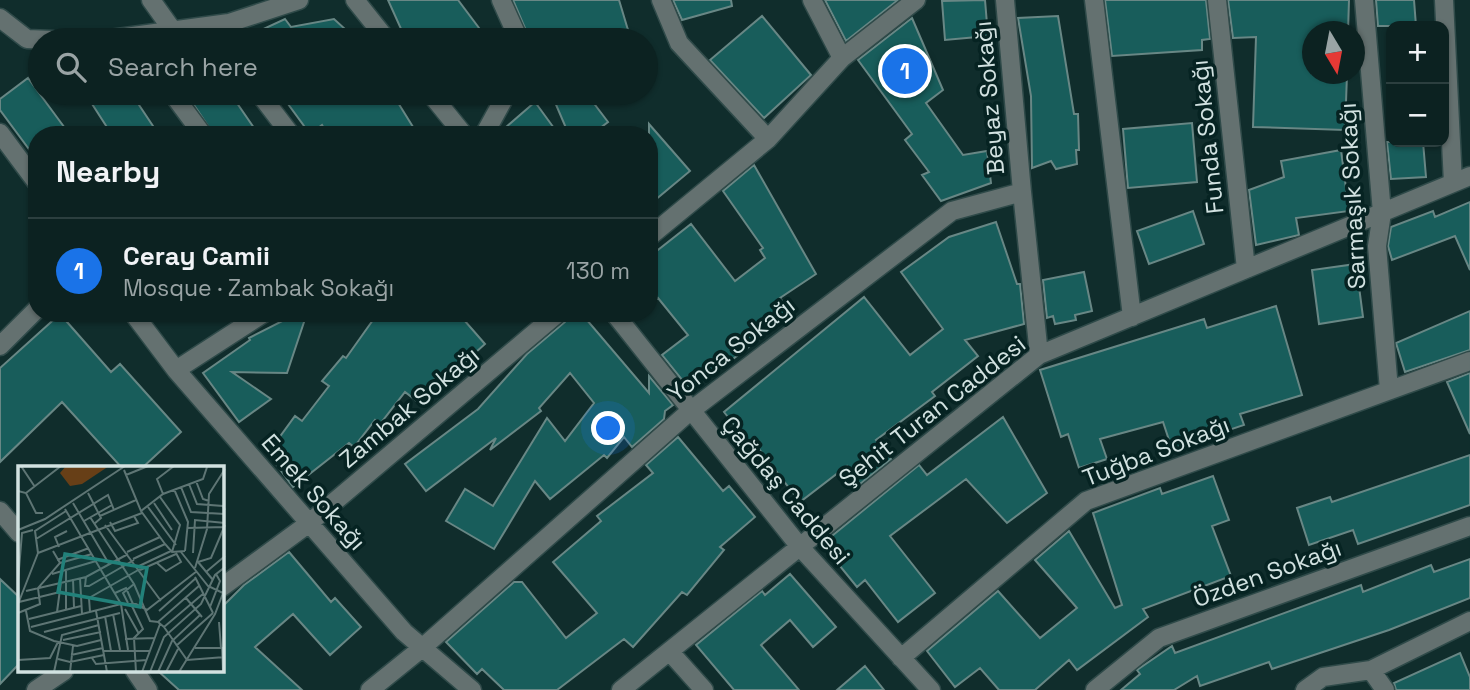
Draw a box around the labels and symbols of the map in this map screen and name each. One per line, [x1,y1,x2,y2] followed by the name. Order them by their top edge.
[967,20,1011,176] street label: Beyaz Sokağı
[1302,21,1365,84] north arrow
[882,45,928,97] pin: 1
[1183,58,1231,216] street label: Funda Sokağı
[1332,102,1372,290] street label: Sarmaşık Sokağı
[661,290,801,408] street label: Yonca Sokağı
[832,328,1032,494] street label: Şehit Turan Caddesi
[333,339,485,475] street label: Zambak Sokağı
[715,409,857,571] street label: Çağdaş Caddesi
[1078,409,1234,493] street label: Tuğba Sokağı
[591,411,625,445] your location
[255,427,373,557] street label: Emek Sokağı
[18,466,224,672] inset map
[1189,532,1345,614] street label: Özden Sokağı

